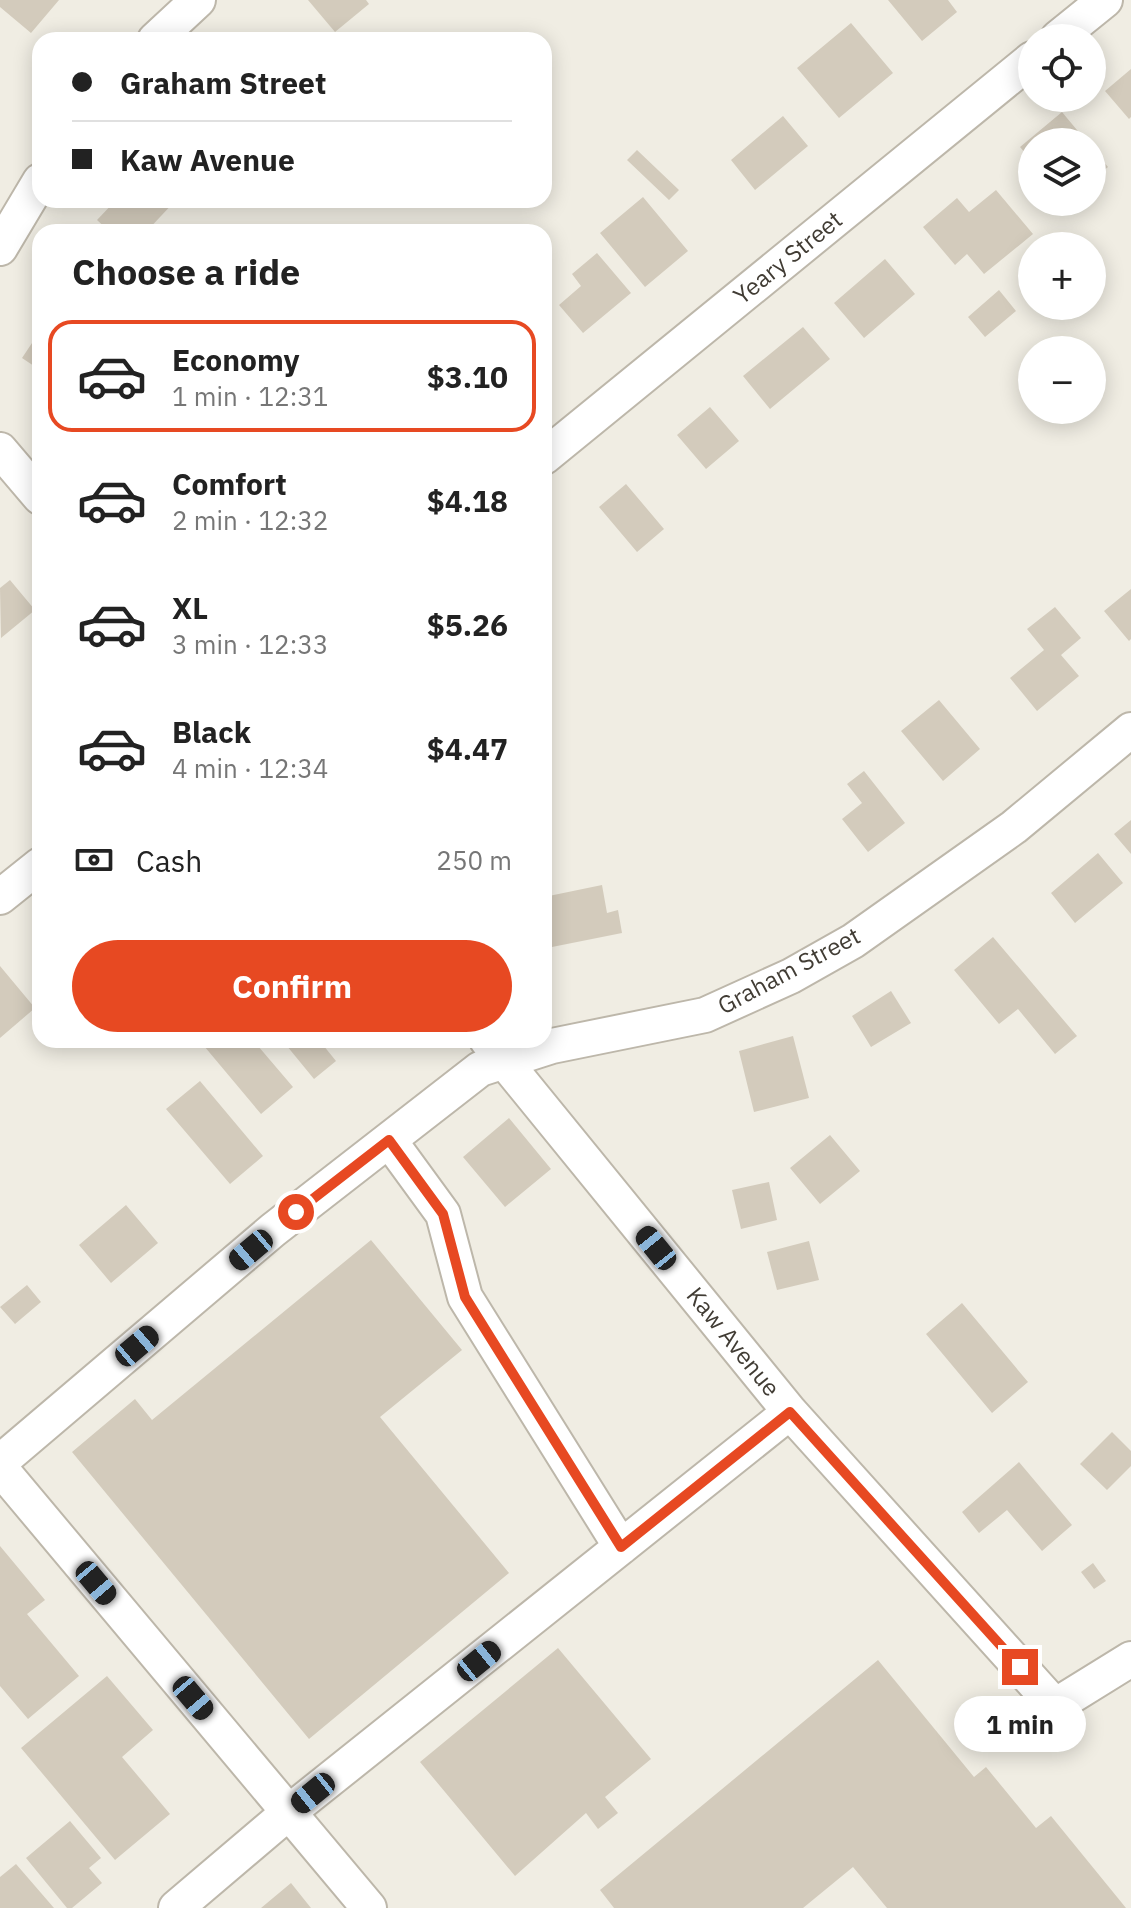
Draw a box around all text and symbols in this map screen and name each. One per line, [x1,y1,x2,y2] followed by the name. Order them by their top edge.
[1018,24,1106,424] map controls
[1018,24,1106,112] button: locate
[120,63,326,102] text: Graham Street
[1018,128,1106,216] button: layers
[120,140,295,179] text: Kaw Avenue
[726,203,849,311] street label: Yeary Street
[1018,232,1106,320] button: +
[72,248,300,295] text: Choose a ride
[1018,336,1106,424] button: −
[76,340,148,412] icon: car
[172,340,300,379] text: Economy
[427,357,508,396] text: $3.10
[172,379,328,413] text: 1 min · 12:31
[76,464,148,536] icon: car
[172,464,287,503] text: Comfort
[427,481,508,520] text: $4.18
[172,503,328,537] text: 2 min · 12:32
[76,588,148,660] icon: car
[172,588,208,627] text: XL
[427,605,508,644] text: $5.26
[172,627,328,661] text: 3 min · 12:33
[76,712,148,784] icon: car
[172,712,251,751] text: Black
[427,729,508,768] text: $4.47
[172,751,328,785] text: 4 min · 12:34
[72,838,116,882] icon: cash
[136,841,202,880] text: Cash
[436,843,512,877] text: 250 m
[712,919,865,1021] street label: Graham Street
[72,940,512,1032] button: Confirm
[278,1194,314,1230] route start
[632,1222,680,1274] car
[225,1225,277,1275] car
[680,1280,788,1403] street label: Kaw Avenue
[111,1321,163,1371] car
[71,1557,121,1609] car
[453,1637,505,1685] car
[1002,1649,1038,1685] route end
[168,1672,218,1724] car
[954,1695,1086,1751] callout: 1 min
[986,1707,1054,1741] text: 1 min
[287,1769,339,1817] car

